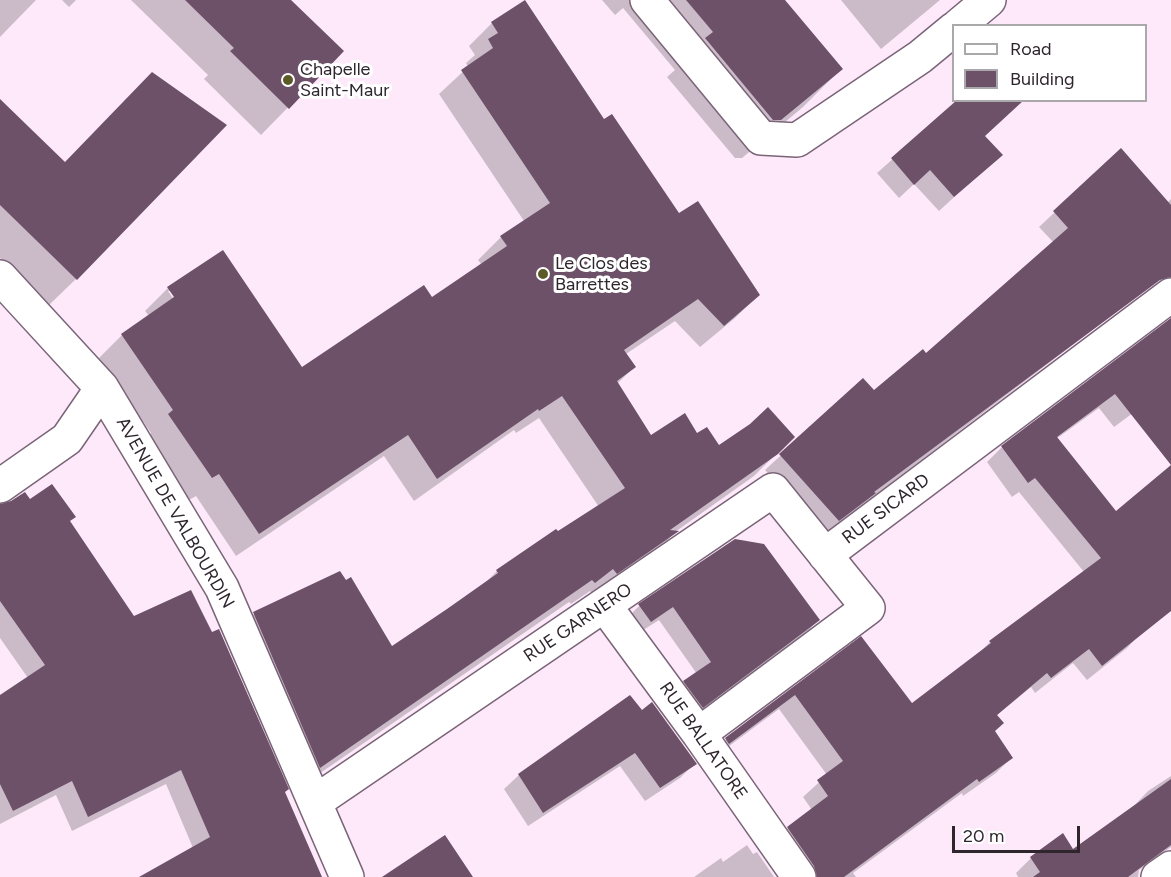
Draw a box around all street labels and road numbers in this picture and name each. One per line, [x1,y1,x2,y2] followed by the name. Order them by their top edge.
[111,414,239,612] street label: AVENUE DE VALBOURDIN
[838,469,934,549] street label: RUE SICARD
[520,579,636,667] street label: RUE GARNERO
[654,678,752,804] street label: RUE BALLATORE

